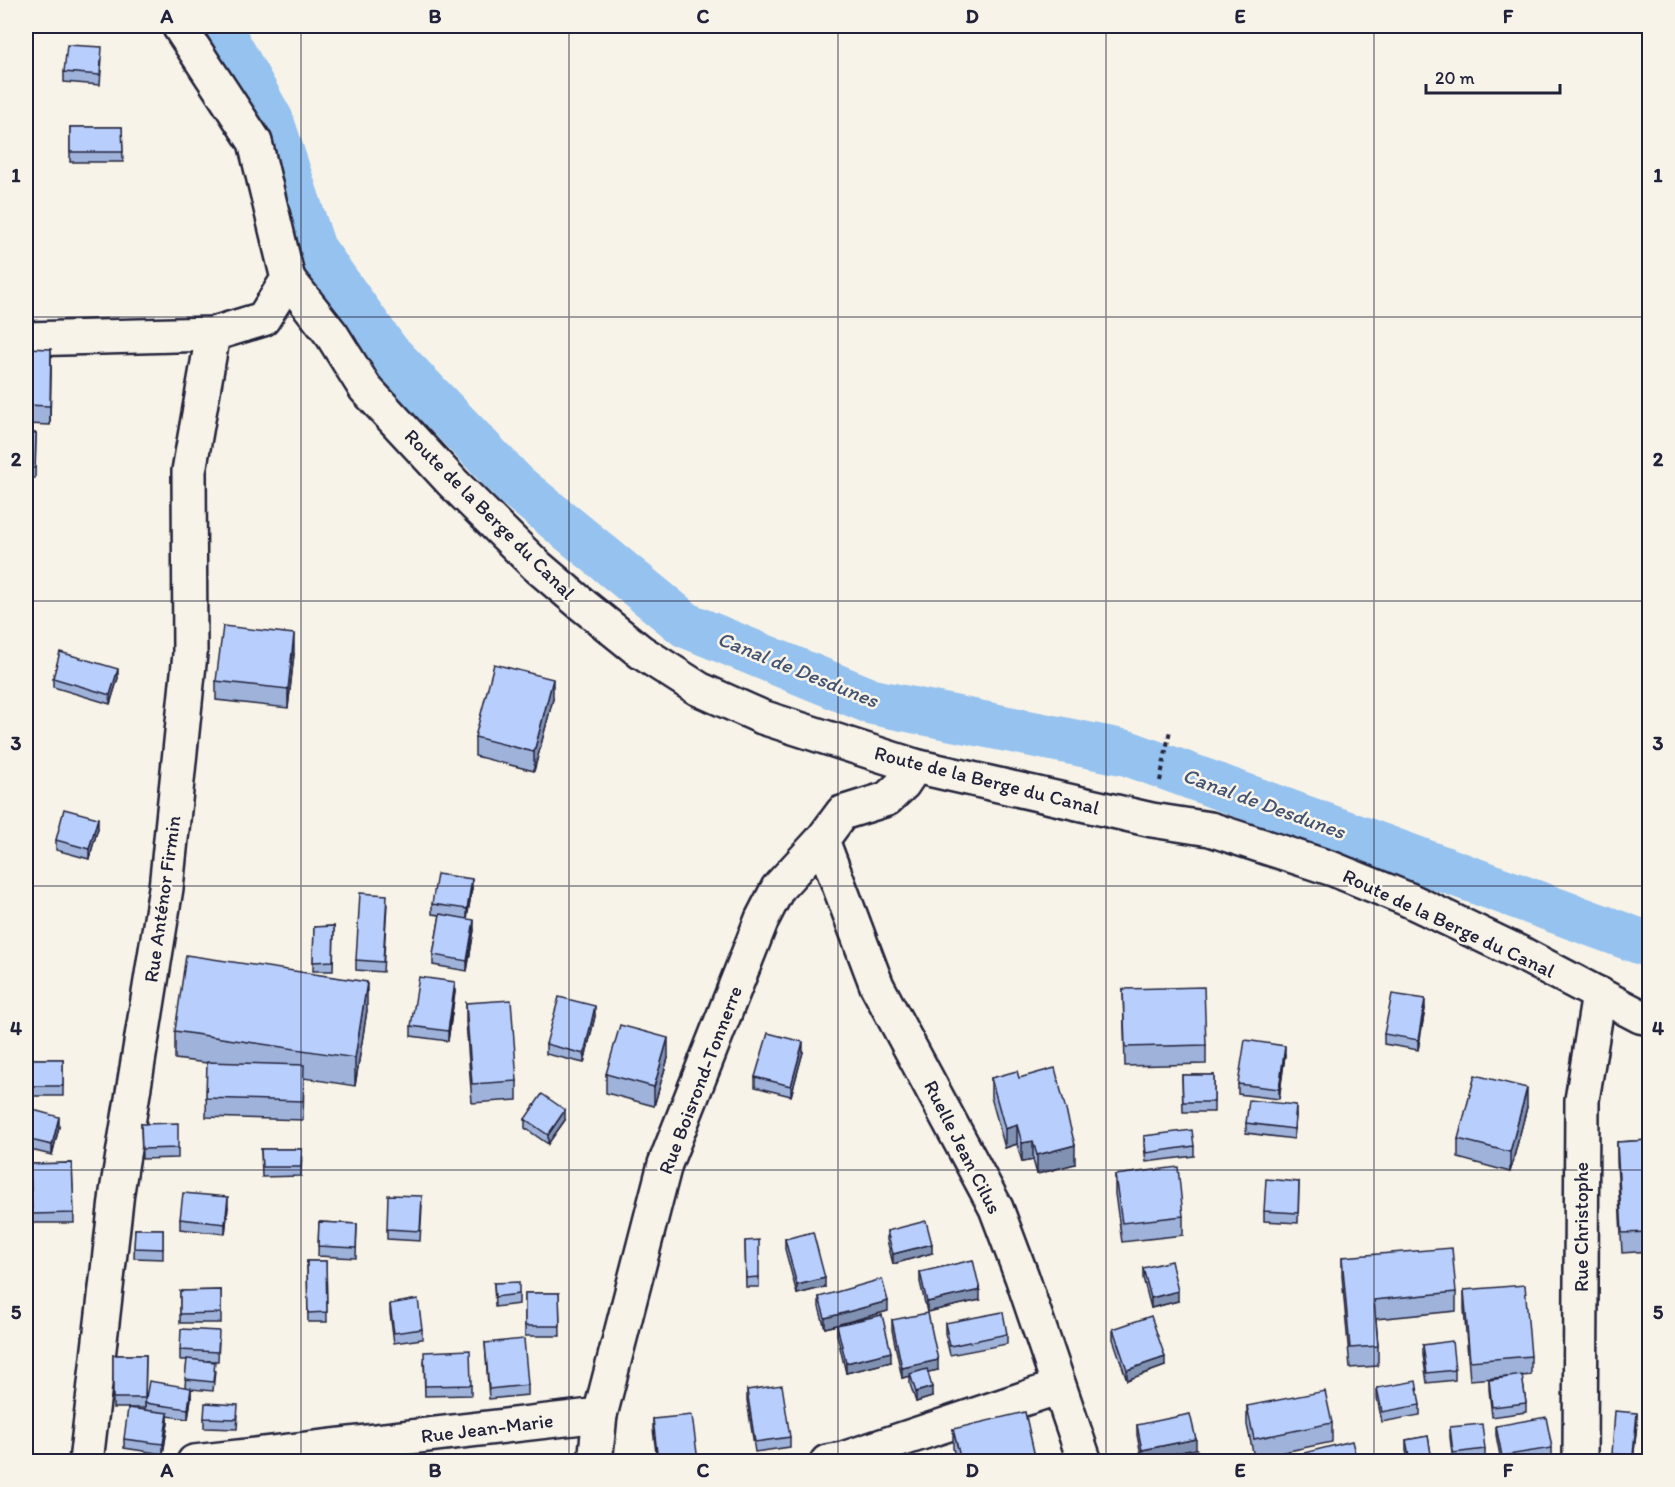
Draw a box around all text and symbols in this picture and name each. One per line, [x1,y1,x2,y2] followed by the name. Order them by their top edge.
[160,4,174,28] text: A
[429,4,442,28] text: B
[697,4,710,28] text: C
[965,4,979,28] text: D
[1234,4,1246,28] text: E
[1503,4,1514,28] text: F
[1426,57,1560,95] scale bar
[1435,67,1475,89] text: 20 m
[11,163,21,187] text: 1
[1653,163,1663,187] text: 1
[400,424,580,604] street label: Route de la Berge du Canal
[11,447,22,471] text: 2
[1653,447,1664,471] text: 2
[714,625,883,713] water label: Canal de Desdunes
[11,731,22,755] text: 3
[1653,731,1664,755] text: 3
[872,740,1102,820] street label: Route de la Berge du Canal
[1179,762,1350,845] water label: Canal de Desdunes
[138,814,186,984] street label: Rue Anténor Firmin
[1339,863,1559,983] street label: Route de la Berge du Canal
[653,982,747,1178] street label: Rue Boisrond-Tonnerre
[10,1016,22,1040] text: 4
[1652,1016,1664,1040] text: 4
[919,1076,1007,1218] street label: Ruelle Jean Cilus
[1569,1162,1593,1292] street label: Rue Christophe
[11,1300,22,1324] text: 5
[1653,1300,1664,1324] text: 5
[419,1408,555,1448] street label: Rue Jean-Marie
[160,1458,174,1482] text: A
[429,1458,442,1482] text: B
[697,1458,710,1482] text: C
[965,1458,979,1482] text: D
[1234,1458,1246,1482] text: E
[1503,1458,1514,1482] text: F

